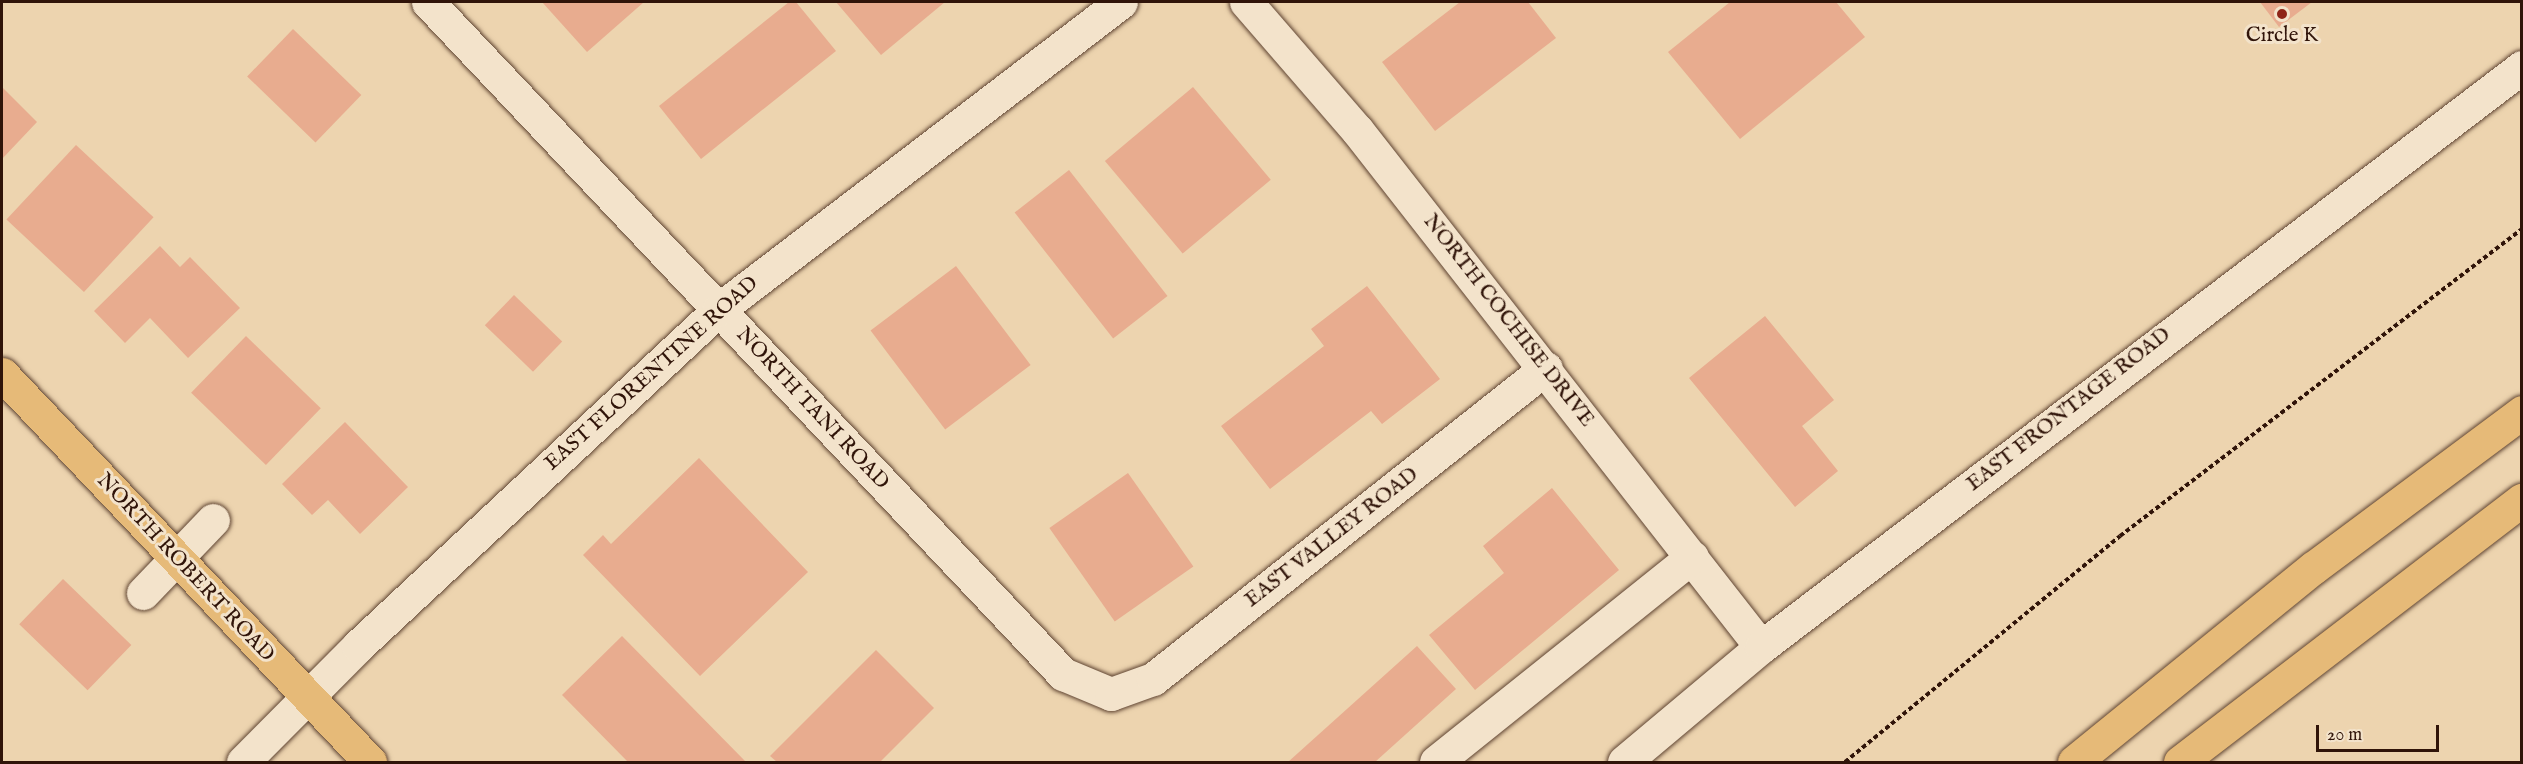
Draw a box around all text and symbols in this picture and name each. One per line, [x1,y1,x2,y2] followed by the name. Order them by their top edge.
[2275,7,2289,21] marker: Circle K
[2246,23,2318,49] place label: Circle K
[1417,210,1599,432] street label: NORTH COCHISE DRIVE
[540,271,764,477] street label: EAST FLORENTINE ROAD
[730,323,894,495] street label: NORTH TANI ROAD
[1962,323,2176,497] street label: EAST FRONTAGE ROAD
[1240,463,1424,613] street label: EAST VALLEY ROAD
[91,468,279,668] street label: NORTH ROBERT ROAD
[2319,713,2442,751] scale bar
[2327,724,2362,747] text: 20 m

